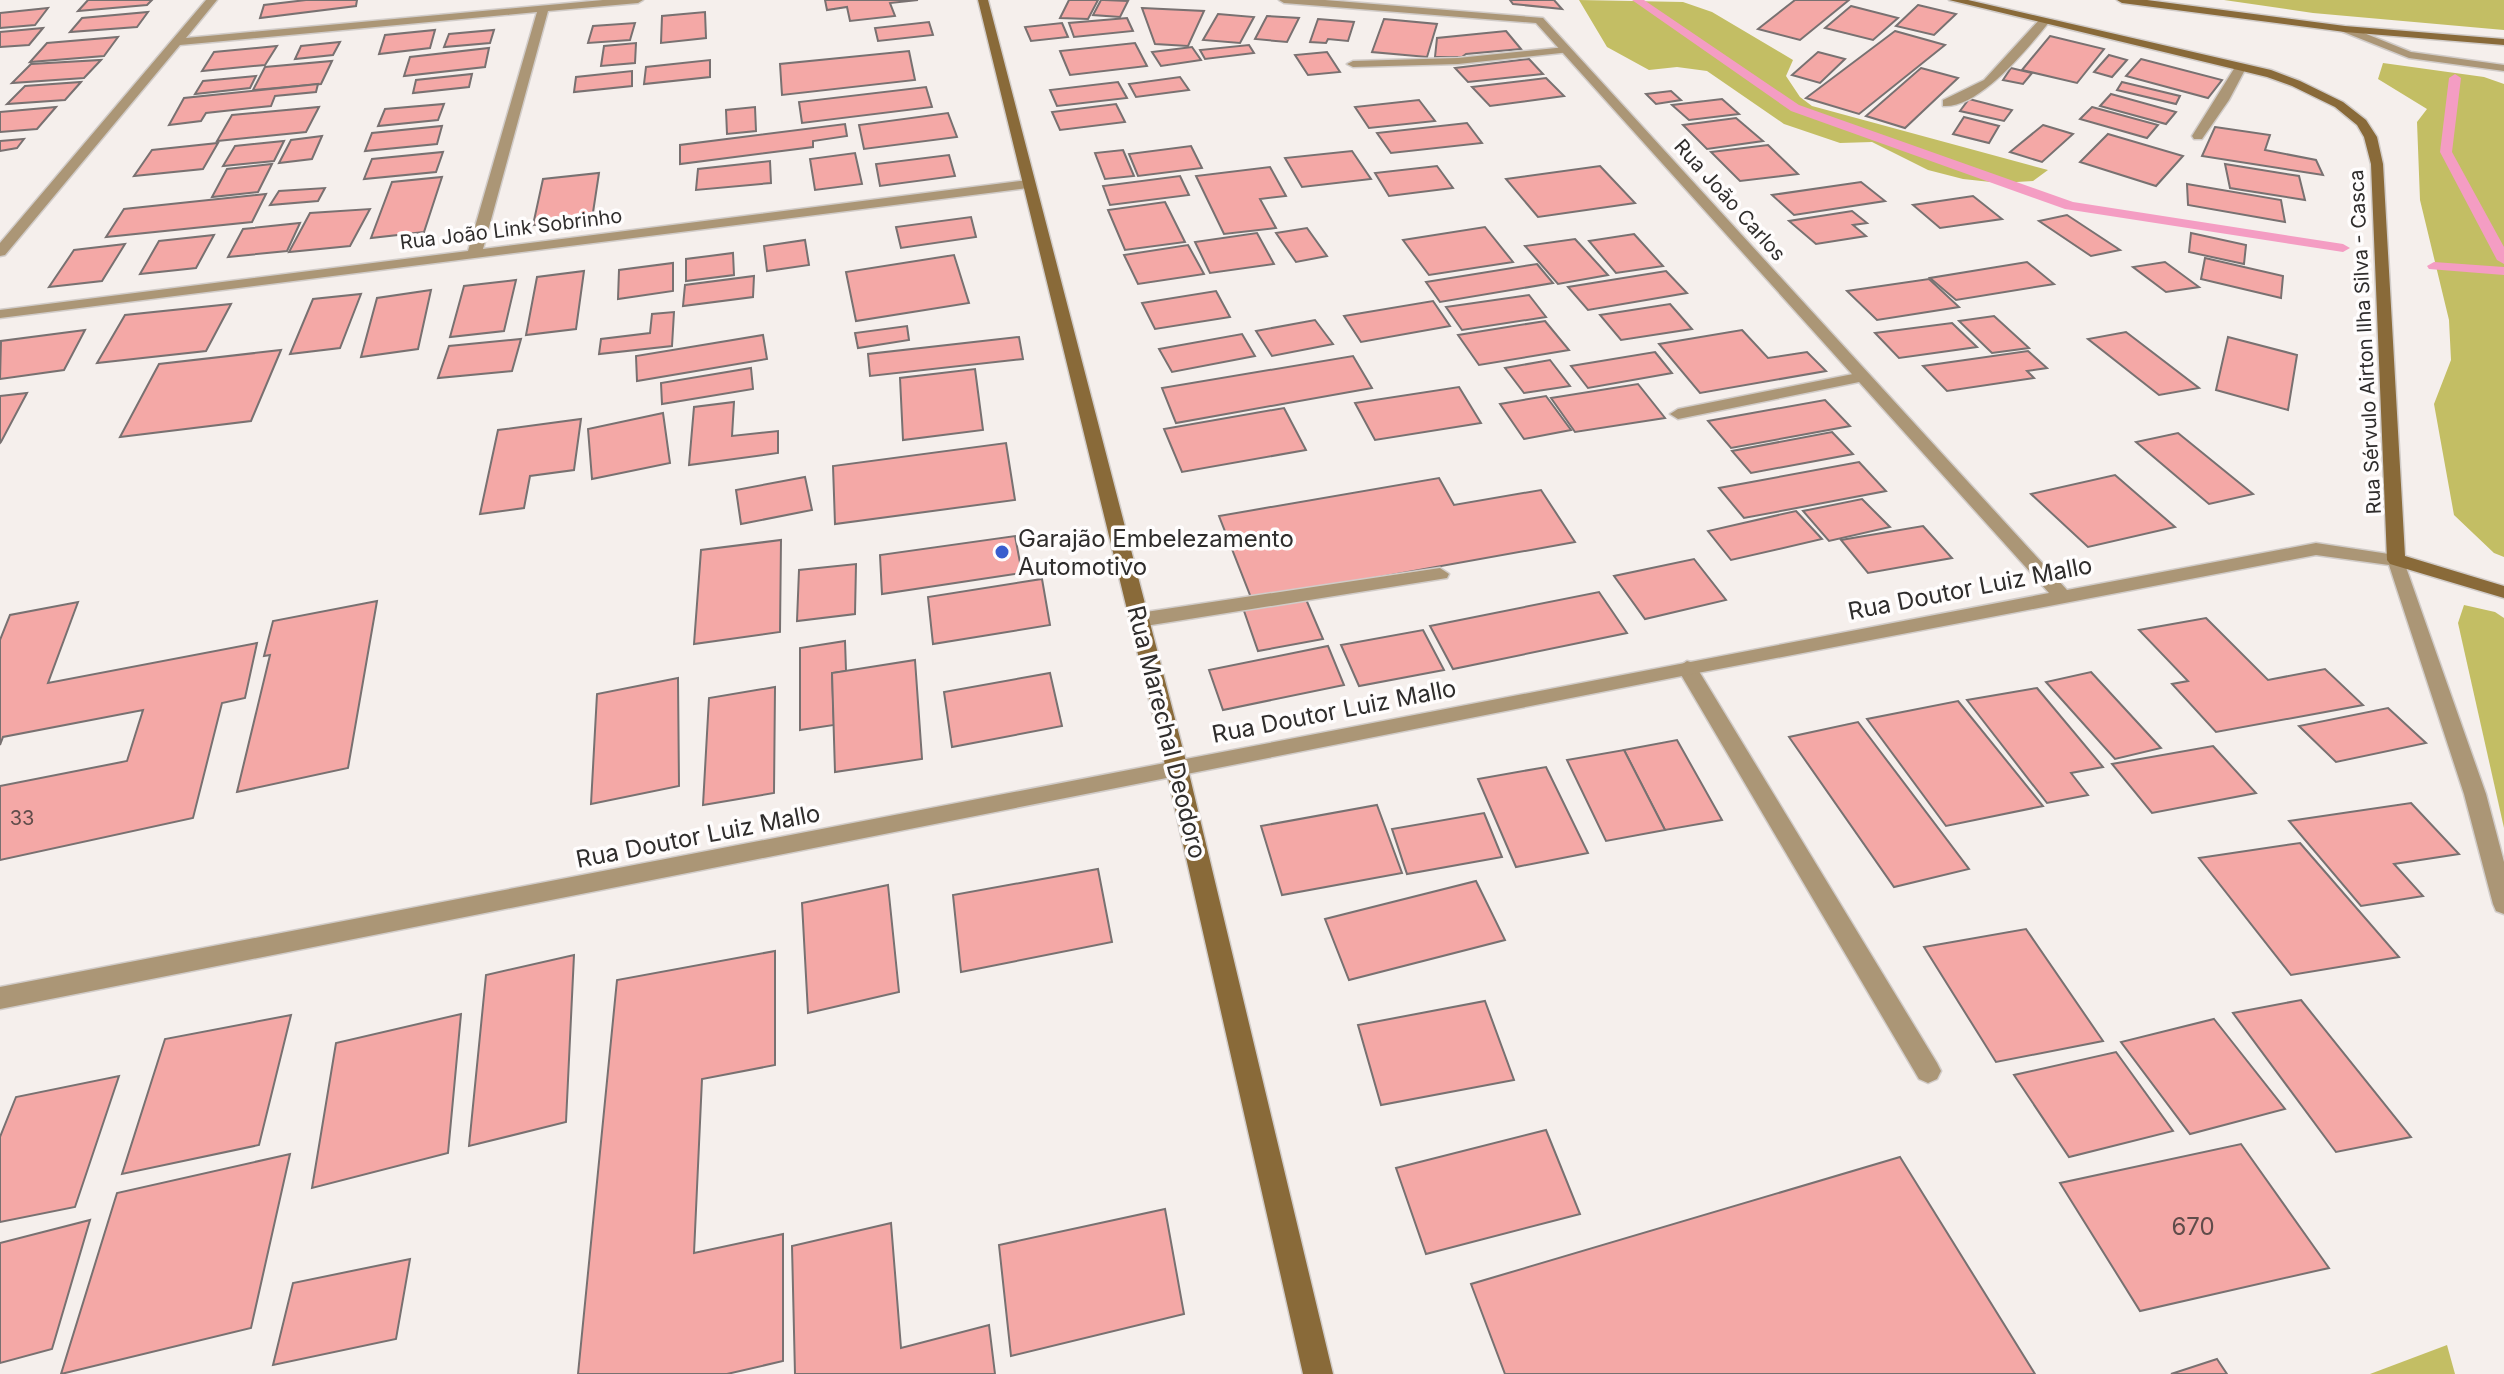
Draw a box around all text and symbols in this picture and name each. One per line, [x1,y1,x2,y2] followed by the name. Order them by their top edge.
[1669,134,1791,266] street label: Rua João Carlos
[2344,169,2386,515] street label: Rua Sérvulo Airton Ilha Silva - Casca
[398,203,624,255] street label: Rua João Link Sobrinho
[1018,524,1294,581] place label: Garajão Embelezamento Automotivo
[993,543,1011,561] marker: Garajão Embelezamento Automotivo
[1845,550,2095,626] street label: Rua Doutor Luiz Mallo
[1122,603,1212,861] street label: Rua Marechal Deodoro
[1209,673,1459,749] street label: Rua Doutor Luiz Mallo
[573,798,823,874] street label: Rua Doutor Luiz Mallo
[10,806,34,830] house number: 33
[2171,1212,2215,1241] house number: 670

